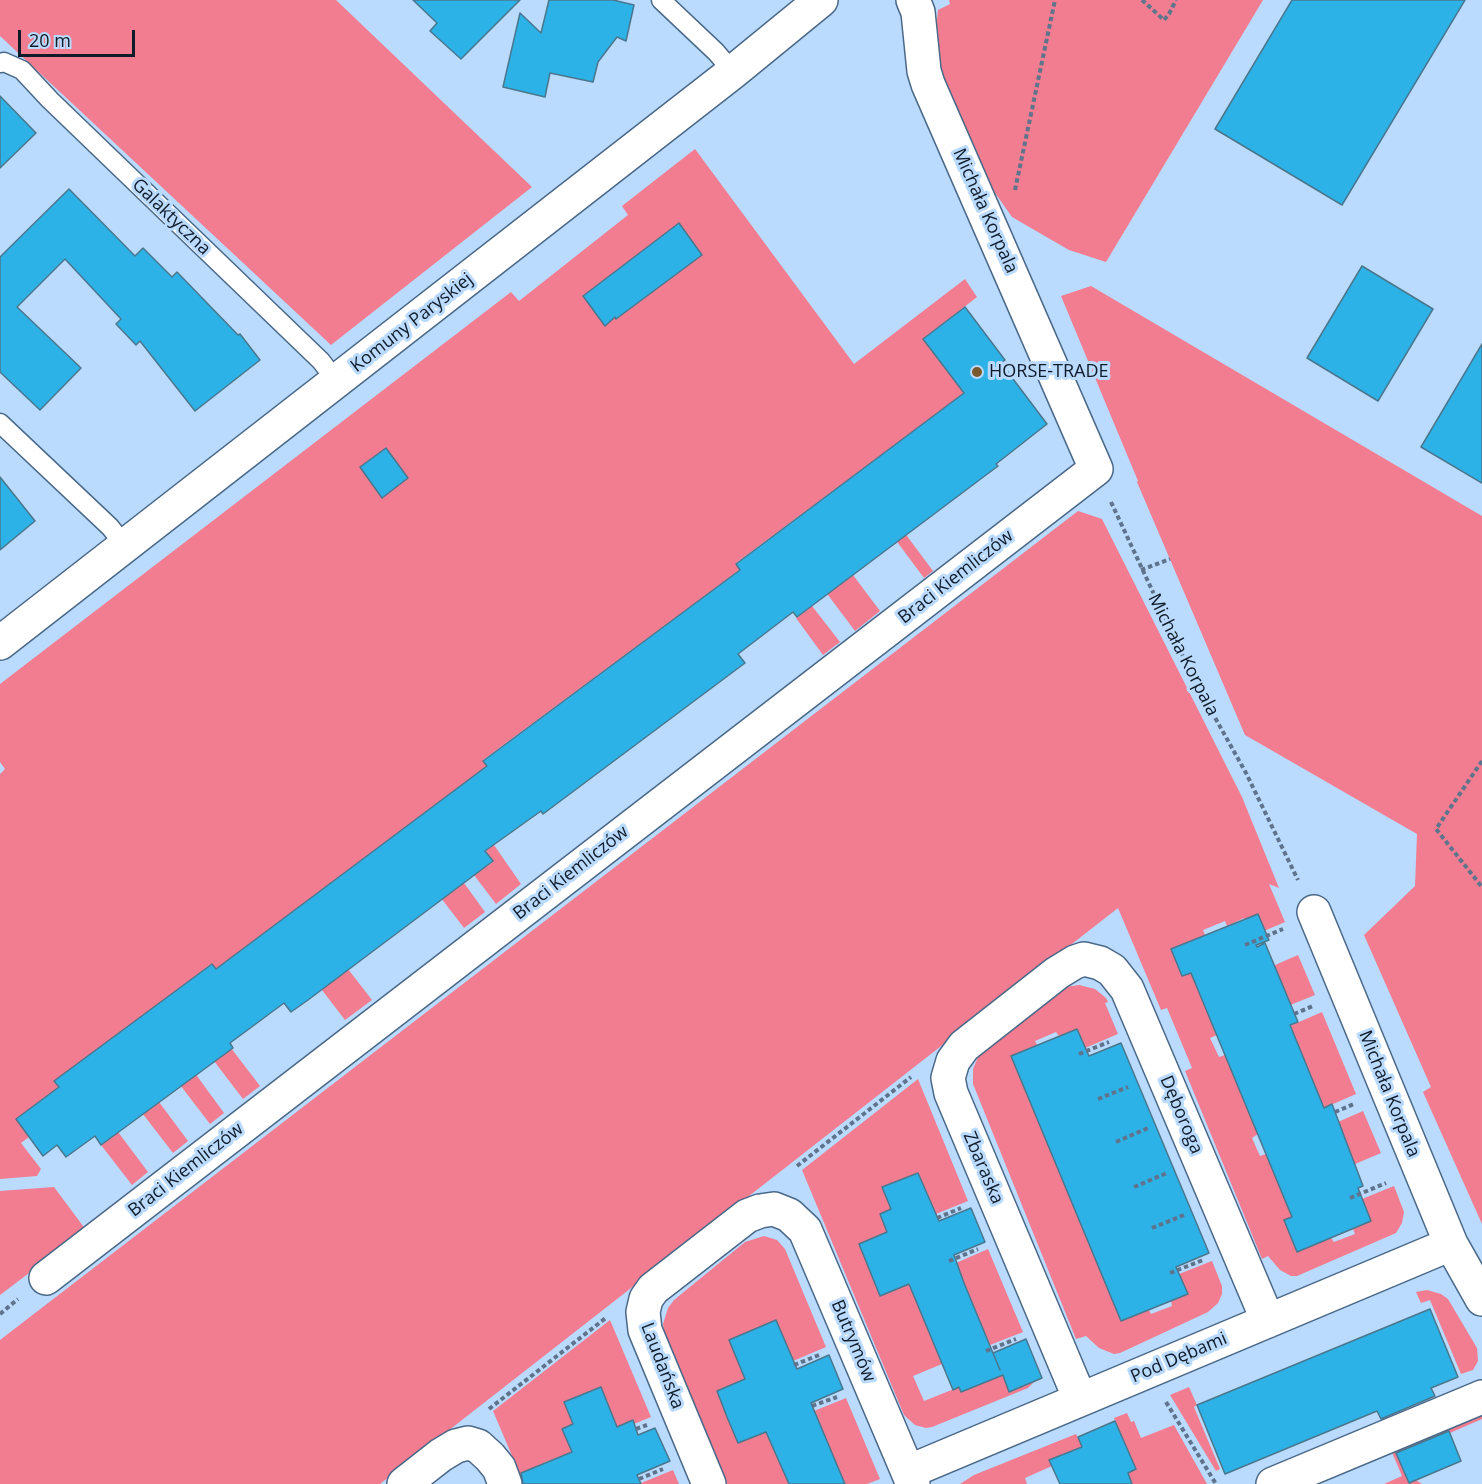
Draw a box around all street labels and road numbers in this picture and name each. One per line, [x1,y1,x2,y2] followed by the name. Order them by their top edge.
[948,145,1022,277] street label: Michała Korpala
[127,174,215,260] street label: Galaktyczna
[347,269,477,377] street label: Komuny Paryskiej
[894,525,1018,629] street label: Braci Kiemliczów
[1143,590,1223,720] street label: Michała Korpala
[509,821,633,925] street label: Braci Kiemliczów
[1354,1028,1424,1160] street label: Michała Korpala
[1155,1073,1207,1157] street label: Dęboroga
[124,1118,248,1222] street label: Braci Kiemliczów
[958,1128,1008,1208] street label: Zbaraska
[826,1297,880,1385] street label: Butrymów
[636,1320,688,1412] street label: Laudańska
[1127,1328,1231,1388] street label: Pod Dębami

